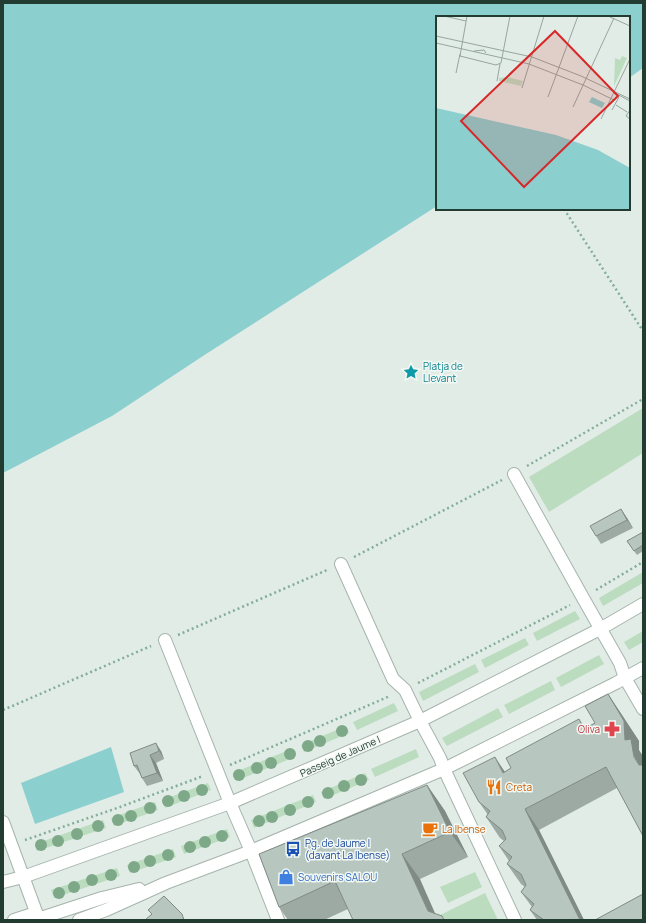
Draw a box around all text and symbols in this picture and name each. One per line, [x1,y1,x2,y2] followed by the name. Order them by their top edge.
[436,16,630,210] inset map
[423,359,463,385] place label: Platja de Llevant
[402,363,420,381] place icon: Platja de Llevant
[603,720,621,738] pharmacy icon: Oliva
[578,722,600,736] place label: Oliva
[298,732,382,780] street label: Passeig de Jaume I
[485,778,503,796] restaurant icon: Creta
[506,780,532,794] place label: Creta
[421,820,439,838] cafe icon: La Ibense
[442,822,486,836] place label: La Ibense
[305,836,390,862] place label: Pg. de Jaume I (davant La Ibense)
[284,840,302,858] bus stop icon: Pg. de Jaume I (davant La Ibense)
[277,868,295,886] shop icon: Souvenirs SALOU
[298,870,377,884] place label: Souvenirs SALOU

